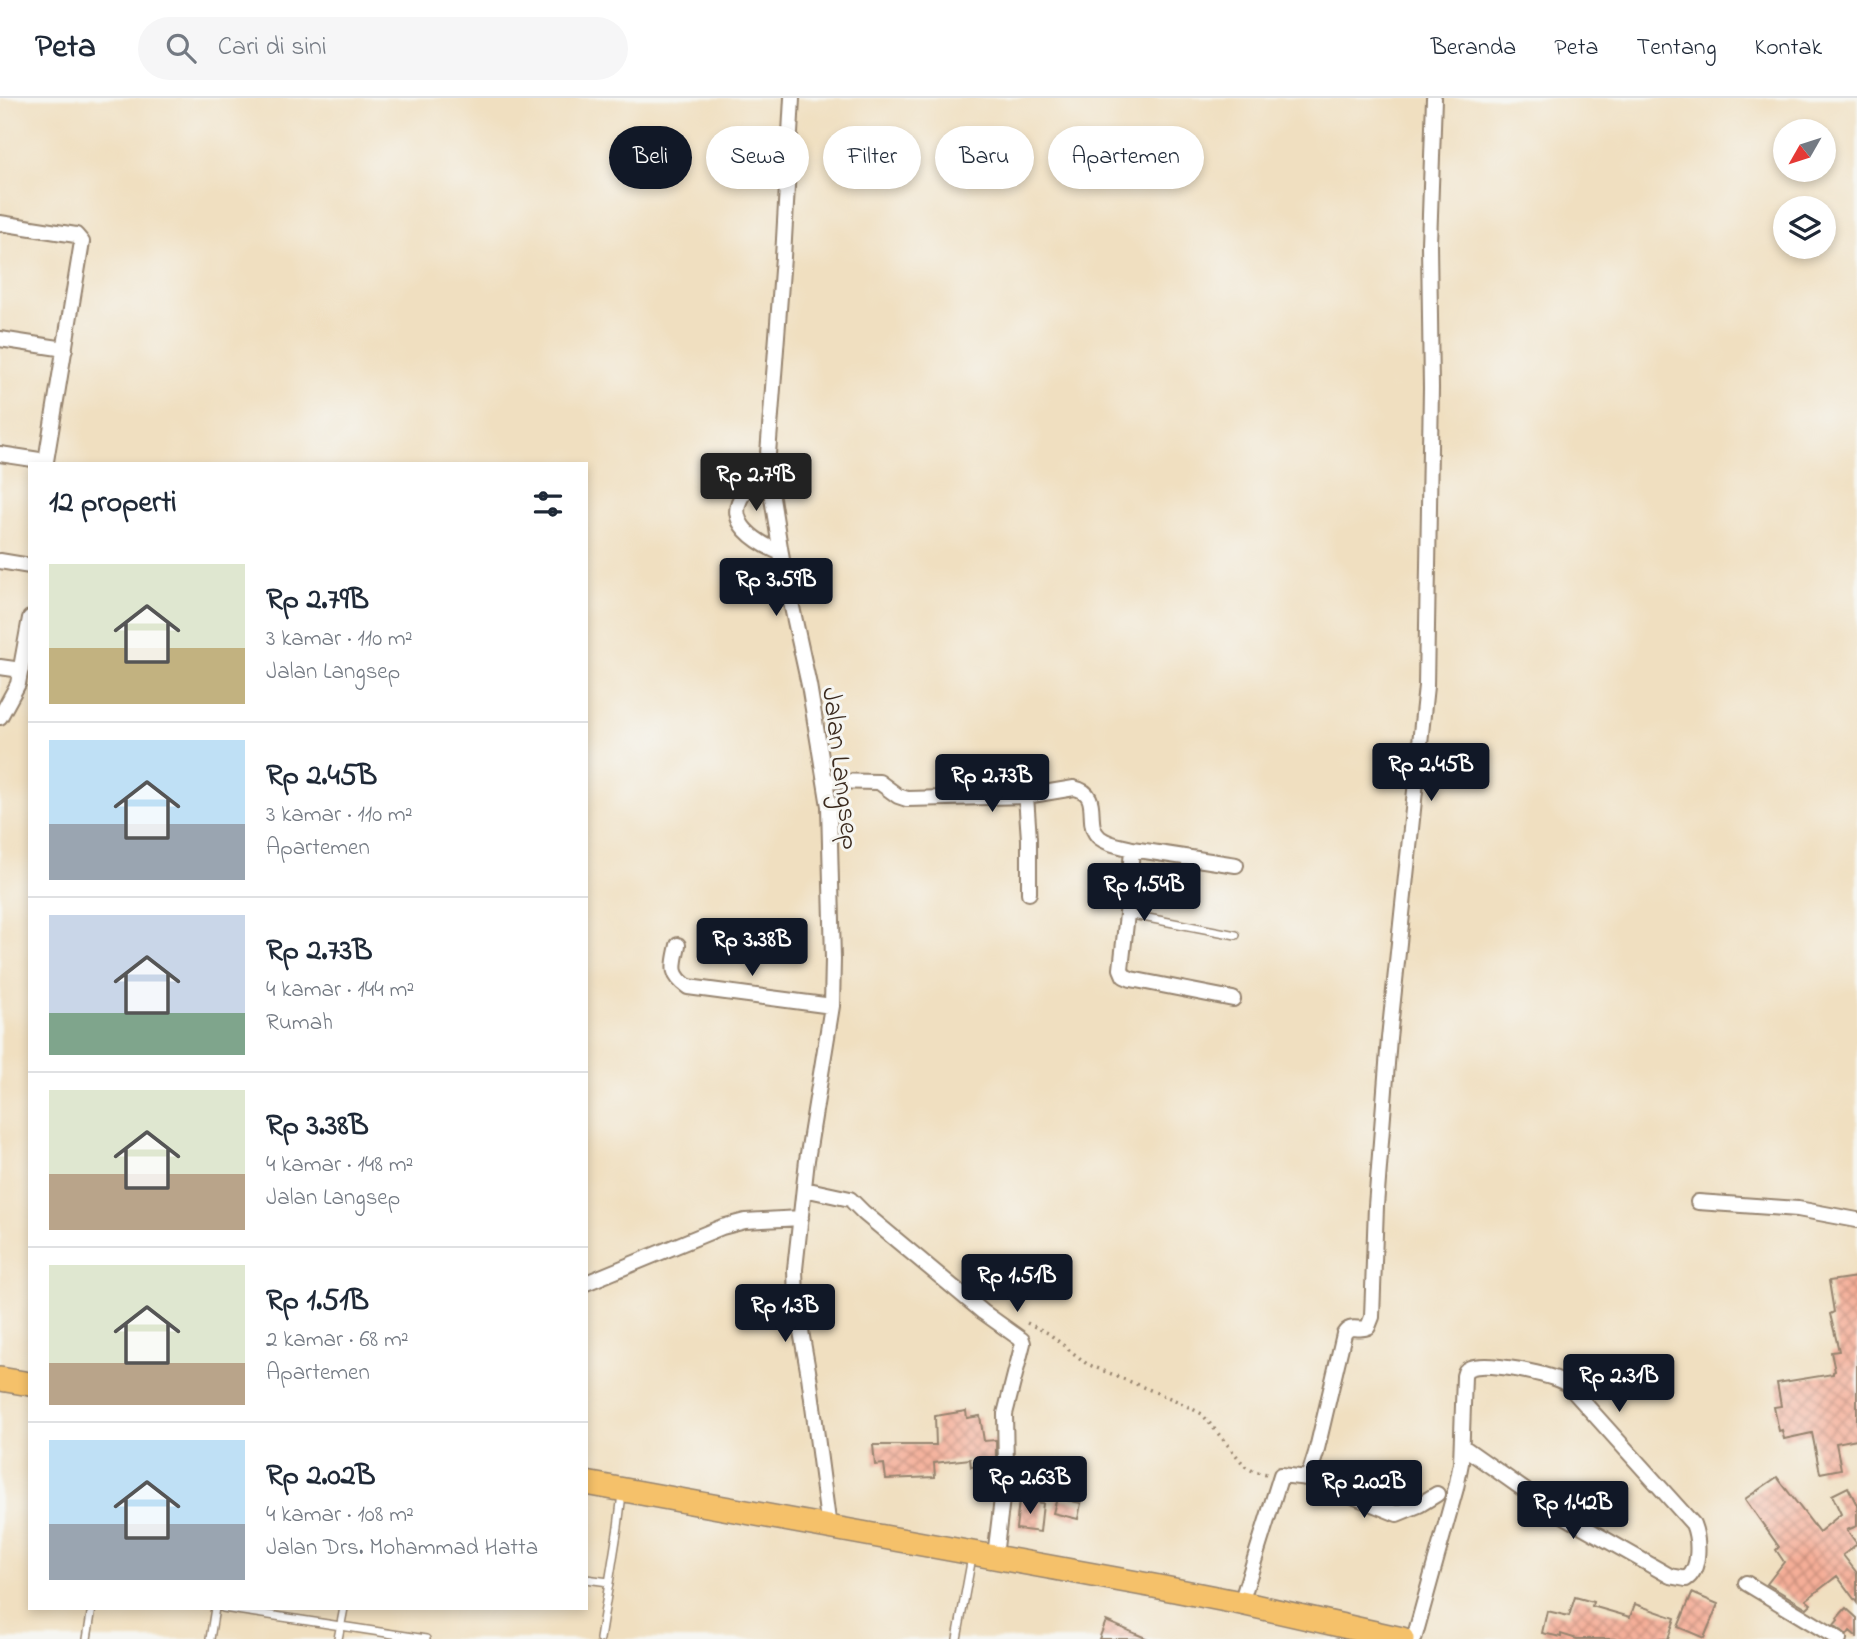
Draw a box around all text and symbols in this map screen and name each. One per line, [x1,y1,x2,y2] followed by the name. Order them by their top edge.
[138,17,628,80] search box
[35,24,96,72] text: Peta
[162,29,200,67] icon: search
[218,29,327,67] text: Cari di sini
[1431,31,1516,66] text: Beranda
[1554,31,1599,66] text: Peta
[1637,31,1717,66] text: Tentang
[1755,31,1822,66] text: Kontak
[1773,119,1836,182] north arrow
[1773,119,1836,259] map controls
[609,126,692,189] chip: Beli
[706,126,809,189] chip: Sewa
[823,126,921,189] chip: Filter
[935,126,1034,189] chip: Baru
[1048,126,1204,189] chip: Apartemen
[1773,196,1836,259] button: layers
[684,454,828,513] pin: Rp 2.79B
[717,459,795,492] text: Rp 2.79B
[49,482,177,526] text: 12 properti
[529,485,567,523] icon: filters
[704,559,848,618] pin: Rp 3.59B
[736,564,816,597] text: Rp 3.59B
[266,579,369,623] text: Rp 2.79B
[105,592,189,676] icon: home
[266,623,413,656] text: 3 kamar · 110 m²
[266,656,400,689] text: Jalan Langsep
[809,685,870,852] street label: Jalan Langsep
[1359,744,1503,803] pin: Rp 2.45B
[1388,749,1474,782] text: Rp 2.45B
[920,754,1064,814] pin: Rp 2.73B
[266,755,377,799] text: Rp 2.45B
[951,760,1033,793] text: Rp 2.73B
[105,768,189,852] icon: home
[266,799,413,832] text: 3 kamar · 110 m²
[266,832,370,865] text: Apartemen
[1072,864,1216,923] pin: Rp 1.54B
[1103,869,1185,902] text: Rp 1.54B
[680,918,824,978] pin: Rp 3.38B
[713,924,791,957] text: Rp 3.38B
[266,930,372,974] text: Rp 2.73B
[105,943,189,1027] icon: home
[266,974,414,1007] text: 4 kamar · 144 m²
[266,1007,333,1040] text: Rumah
[266,1105,369,1149] text: Rp 3.38B
[105,1118,189,1202] icon: home
[266,1149,413,1182] text: 4 kamar · 148 m²
[266,1182,400,1215] text: Jalan Langsep
[945,1254,1089,1314] pin: Rp 1.51B
[978,1260,1056,1293] text: Rp 1.51B
[266,1280,369,1324] text: Rp 1.51B
[720,1284,850,1344] pin: Rp 1.3B
[751,1290,819,1323] text: Rp 1.3B
[105,1293,189,1377] icon: home
[266,1324,409,1357] text: 2 kamar · 68 m²
[1547,1354,1691,1414] pin: Rp 2.31B
[266,1357,370,1390] text: Apartemen
[1579,1360,1659,1393] text: Rp 2.31B
[266,1455,376,1499] text: Rp 2.02B
[958,1456,1102,1516] pin: Rp 2.63B
[1292,1460,1436,1520] pin: Rp 2.02B
[989,1462,1071,1495] text: Rp 2.63B
[1322,1466,1406,1499] text: Rp 2.02B
[105,1468,189,1552] icon: home
[1501,1482,1645,1541] pin: Rp 1.42B
[1533,1487,1613,1520] text: Rp 1.42B
[266,1499,414,1532] text: 4 kamar · 108 m²
[266,1532,538,1565] text: Jalan Drs. Mohammad Hatta

